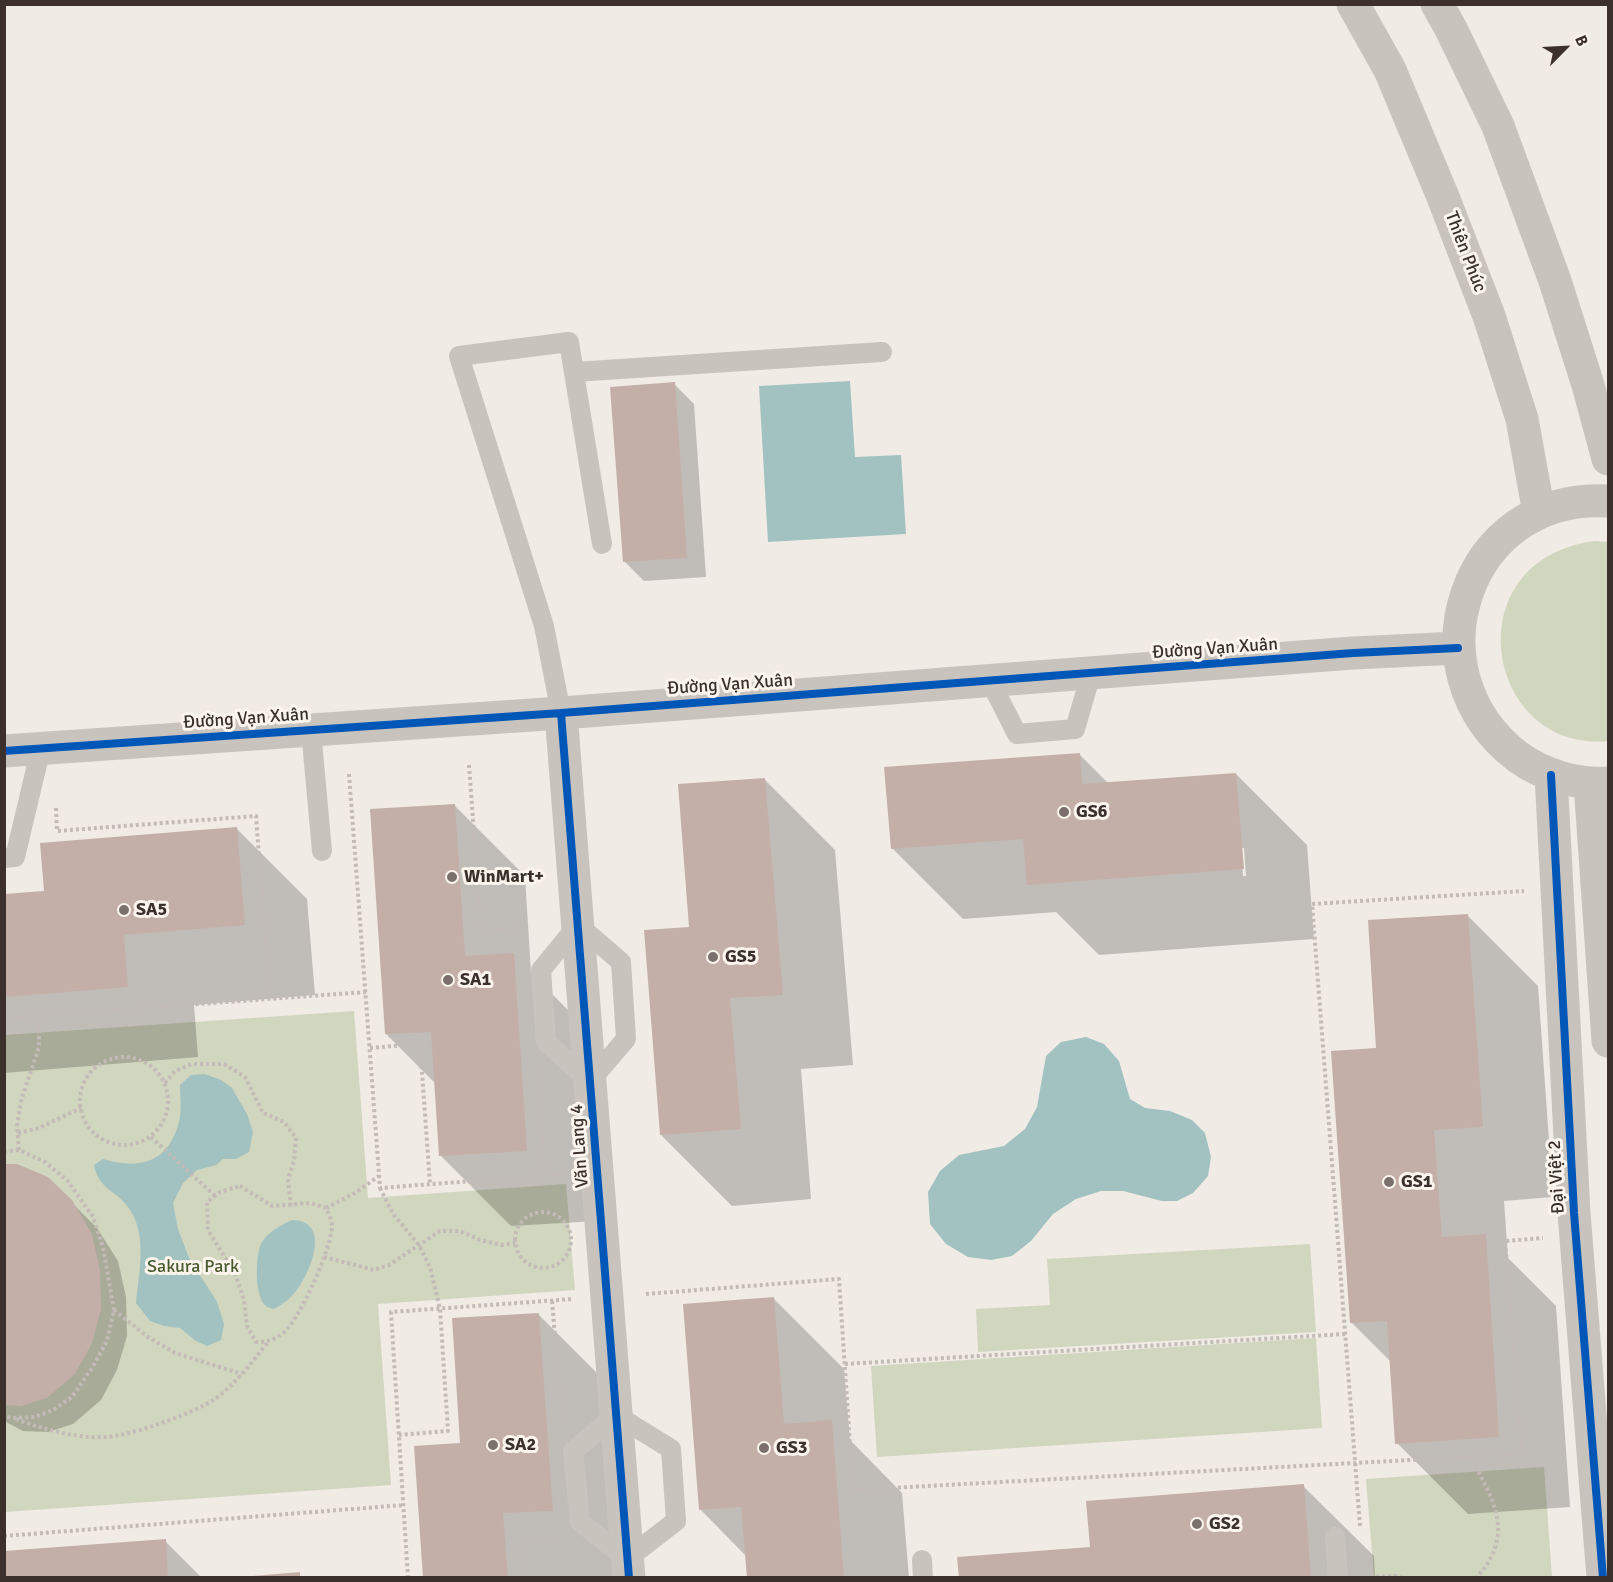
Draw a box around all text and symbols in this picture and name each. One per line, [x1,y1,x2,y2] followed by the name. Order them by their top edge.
[1535,18,1595,78] north arrow
[1570,32,1593,49] text: B
[1440,209,1490,295] street label: Thiên Phúc
[1151,634,1279,664] street label: Đường Vạn Xuân
[666,670,794,700] street label: Đường Vạn Xuân
[182,704,310,734] street label: Đường Vạn Xuân
[1076,801,1108,823] place label: GS6
[1057,805,1071,819] marker: GS6
[464,866,544,888] place label: WinMart+
[445,870,459,884] marker: WinMart+
[136,899,167,921] place label: SA5
[117,903,131,917] marker: SA5
[725,946,757,968] place label: GS5
[706,950,720,964] marker: GS5
[460,969,491,991] place label: SA1
[441,973,455,987] marker: SA1
[566,1103,594,1189] street label: Văn Lang 4
[1544,1139,1570,1215] street label: Đại Việt 2
[1401,1171,1433,1193] place label: GS1
[1382,1175,1396,1189] marker: GS1
[147,1256,239,1278] park label: Sakura Park
[505,1434,536,1456] place label: SA2
[776,1437,808,1459] place label: GS3
[486,1438,500,1452] marker: SA2
[757,1441,771,1455] marker: GS3
[1209,1513,1241,1535] place label: GS2
[1190,1517,1204,1531] marker: GS2

